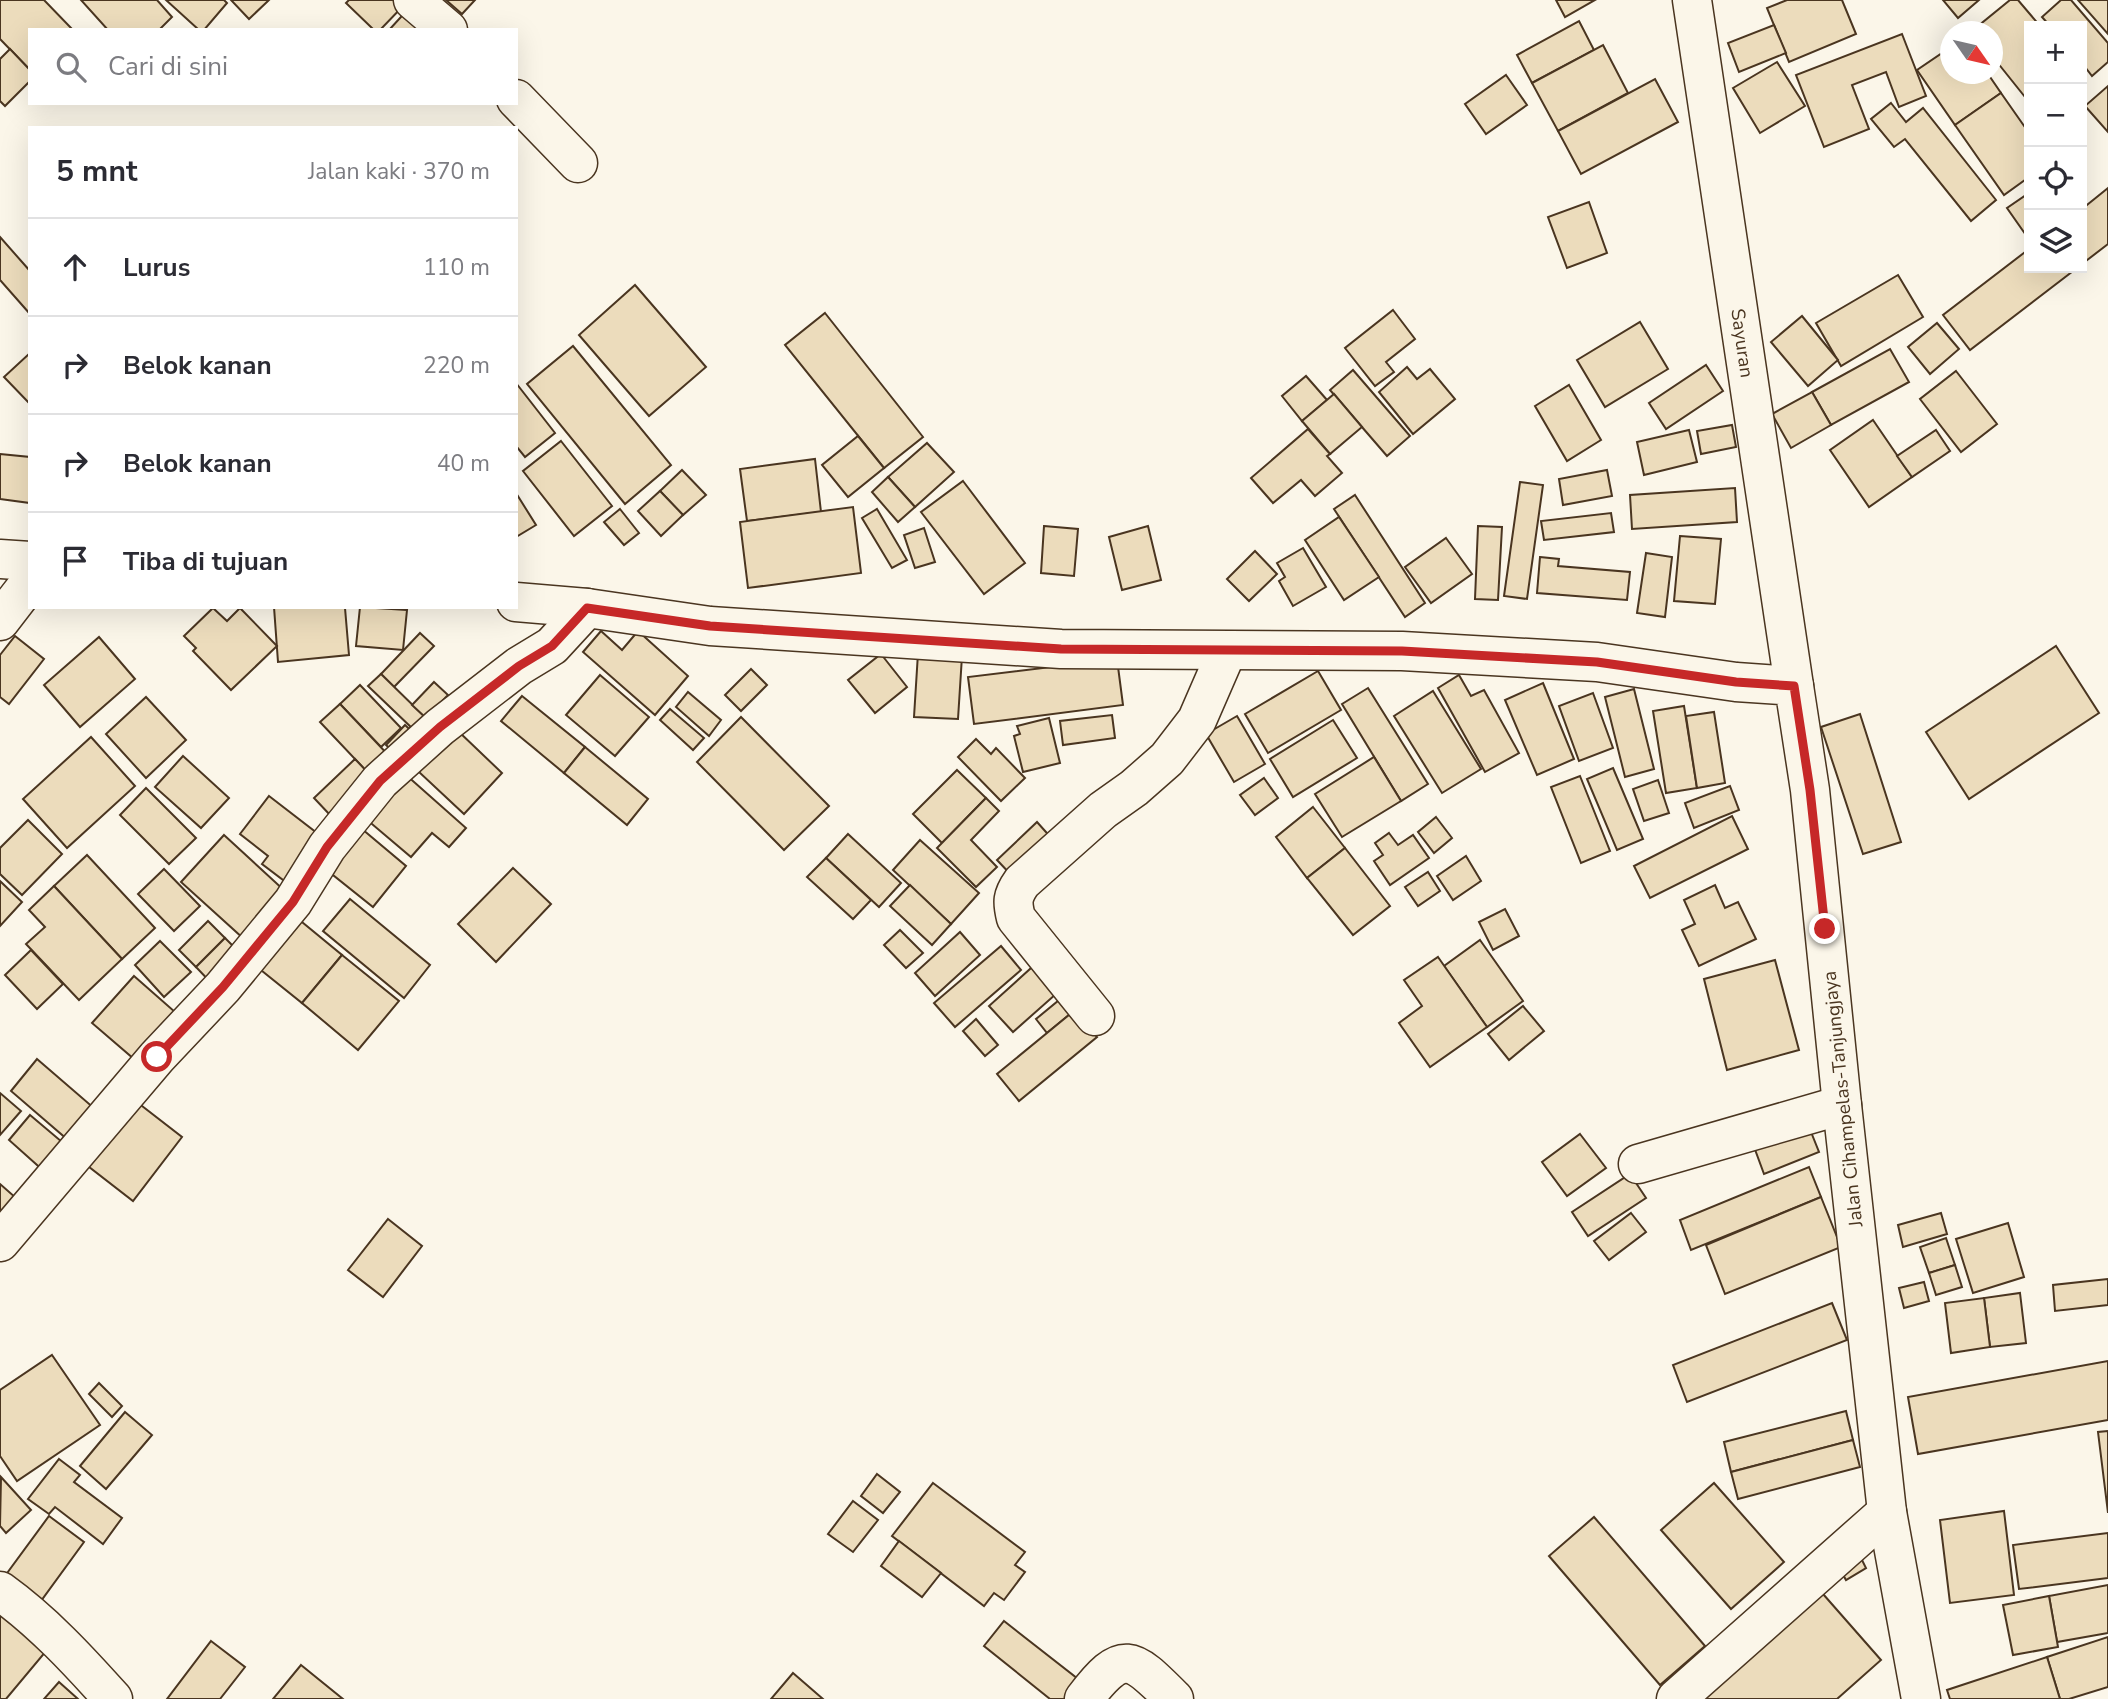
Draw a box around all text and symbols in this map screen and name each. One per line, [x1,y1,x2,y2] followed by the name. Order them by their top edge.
[1940,21,2003,84] north arrow
[2024,21,2087,273] map controls
[2024,21,2087,84] button: +
[28,28,518,105] search box
[52,48,90,86] icon: search
[108,49,228,84] text: Cari di sini
[2024,84,2087,147] button: −
[2024,147,2087,210] button: locate
[56,151,137,192] text: 5 mnt
[308,156,490,187] text: Jalan kaki · 370 m
[2024,210,2087,273] button: layers
[56,248,94,286] icon: ahead
[123,250,190,285] text: Lurus
[423,252,490,283] text: 110 m
[1724,307,1760,379] street label: Sayuran
[56,346,94,384] icon: right
[123,348,272,383] text: Belok kanan
[423,350,490,381] text: 220 m
[56,444,94,482] icon: right
[123,446,272,481] text: Belok kanan
[437,448,490,479] text: 40 m
[56,542,94,580] icon: arrive
[123,544,288,579] text: Tiba di tujuan
[1809,913,1840,944] route end
[1817,970,1869,1229] street label: Jalan Cihampelas-Tanjungjaya
[141,1041,172,1072] route start

